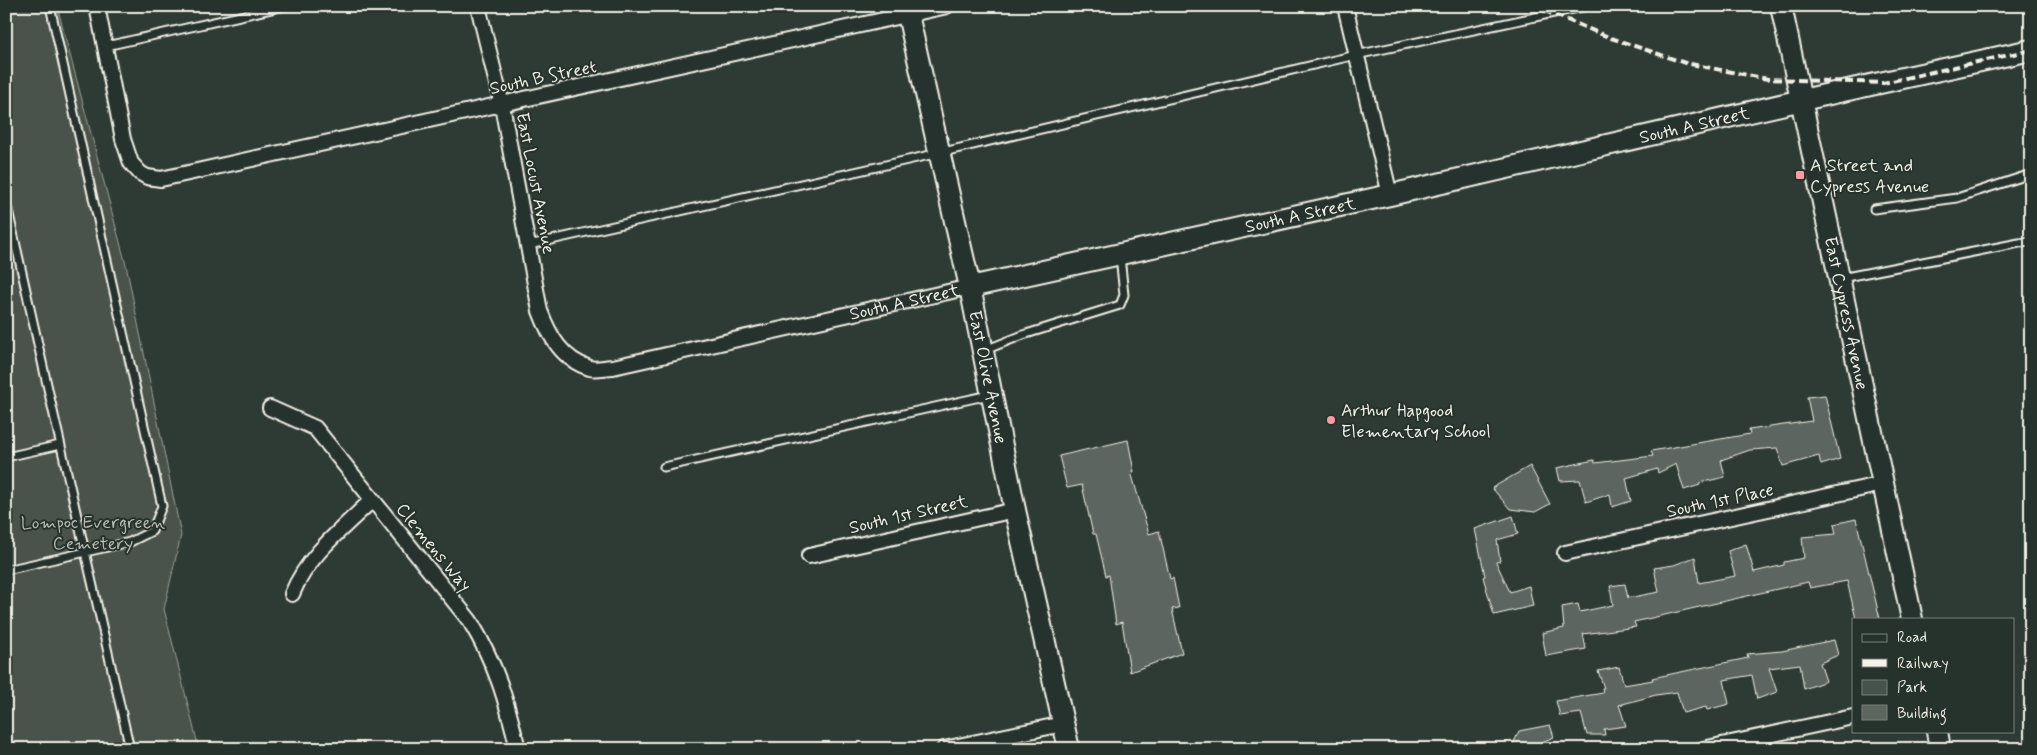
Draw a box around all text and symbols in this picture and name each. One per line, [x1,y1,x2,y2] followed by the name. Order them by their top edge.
[488,55,599,101] street label: South B Street
[1637,101,1752,150] street label: South A Street
[510,110,561,256] street label: East Locust Avenue
[1810,154,1929,199] place label: A Street and Cypress Avenue
[1794,169,1806,181] marker: A Street and Cypress Avenue
[1243,192,1358,239] street label: South A Street
[1818,235,1874,392] street label: East Cypress Avenue
[847,279,962,327] street label: South A Street
[962,309,1012,446] street label: East Olive Avenue
[1341,399,1491,444] place label: Arthur Hapgood Elementary School
[1325,414,1337,426] marker: Arthur Hapgood Elementary School
[1664,478,1776,524] street label: South 1st Place
[847,490,970,540] street label: South 1st Street
[390,498,476,597] street label: Clemens Way
[21,511,165,556] park label: Lompoc Evergreen Cemetery
[1852,618,2014,732] legend
[1897,628,1927,648] text: Road
[1897,654,1949,674] text: Railway
[1897,678,1927,698] text: Park
[1897,704,1947,725] text: Building

